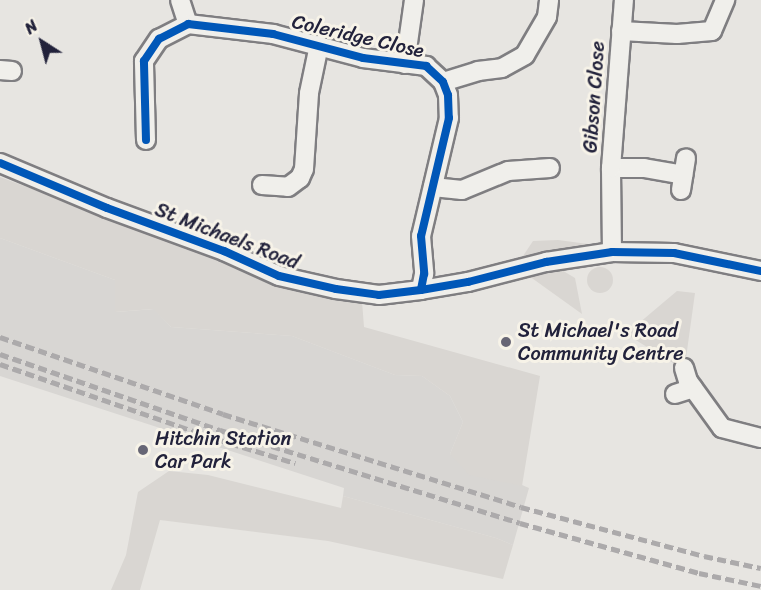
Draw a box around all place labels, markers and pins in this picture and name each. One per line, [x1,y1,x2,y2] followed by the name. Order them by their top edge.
[518,318,684,365] place label: St Michael's Road Community Centre
[499,335,513,349] marker: St Michael's Road Community Centre
[155,426,292,473] place label: Hitchin Station Car Park
[136,443,150,457] marker: Hitchin Station Car Park

